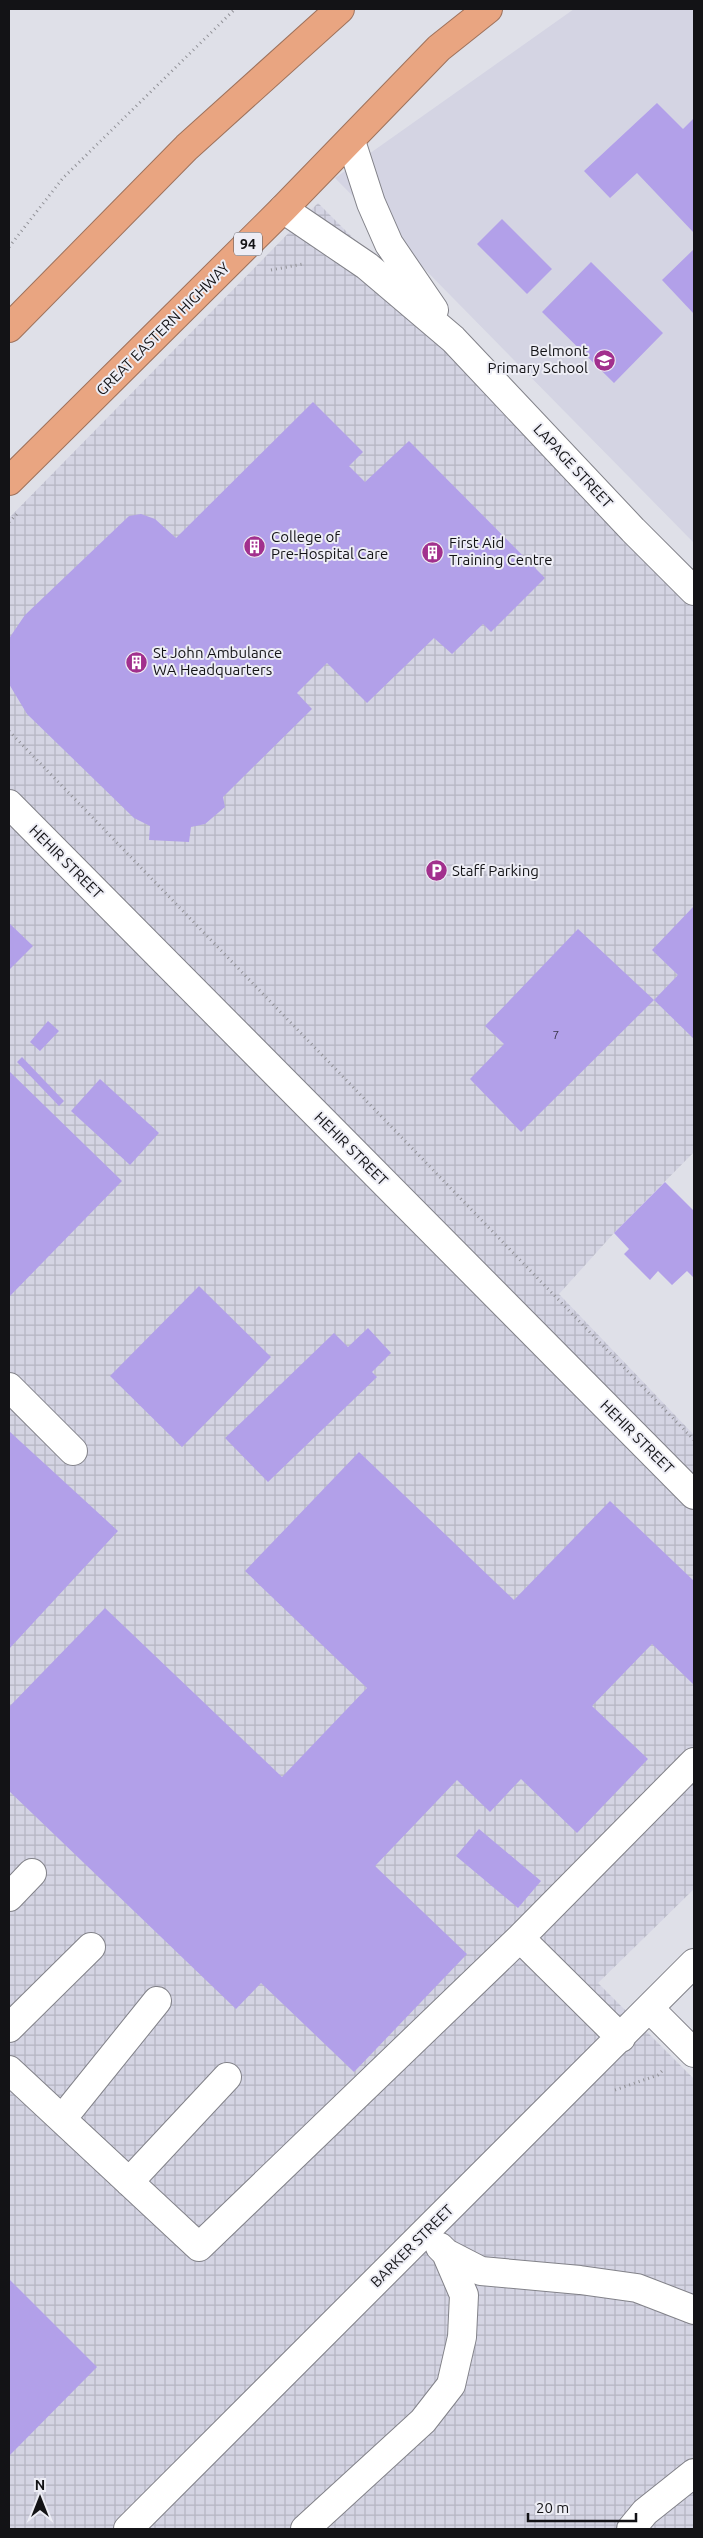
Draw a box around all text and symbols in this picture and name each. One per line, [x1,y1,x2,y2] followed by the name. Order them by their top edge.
[234,232,262,255] road number: 94
[93,258,233,399] street label: GREAT EASTERN HIGHWAY
[487,342,588,376] place label: Belmont Primary School
[592,348,616,372] school or university icon: Belmont Primary School
[530,420,617,512] street label: LAPAGE STREET
[271,528,388,562] place label: College of Pre-Hospital Care
[243,534,267,558] building icon: College of Pre-Hospital Care
[449,534,553,568] place label: First Aid Training Centre
[421,540,445,564] building icon: First Aid Training Centre
[153,644,282,678] place label: St John Ambulance WA Headquarters
[125,650,149,674] building icon: St John Ambulance WA Headquarters
[26,821,107,902] street label: HEHIR STREET
[424,859,448,883] parking icon: Staff Parking
[452,862,539,879] place label: Staff Parking
[553,1028,559,1041] house number: 7
[311,1108,392,1189] street label: HEHIR STREET
[597,1396,678,1477] street label: HEHIR STREET
[367,2200,457,2290] street label: BARKER STREET
[15,2473,65,2523] north arrow
[35,2477,45,2493] text: N
[528,2490,636,2522] scale bar
[536,2499,569,2516] text: 20 m

